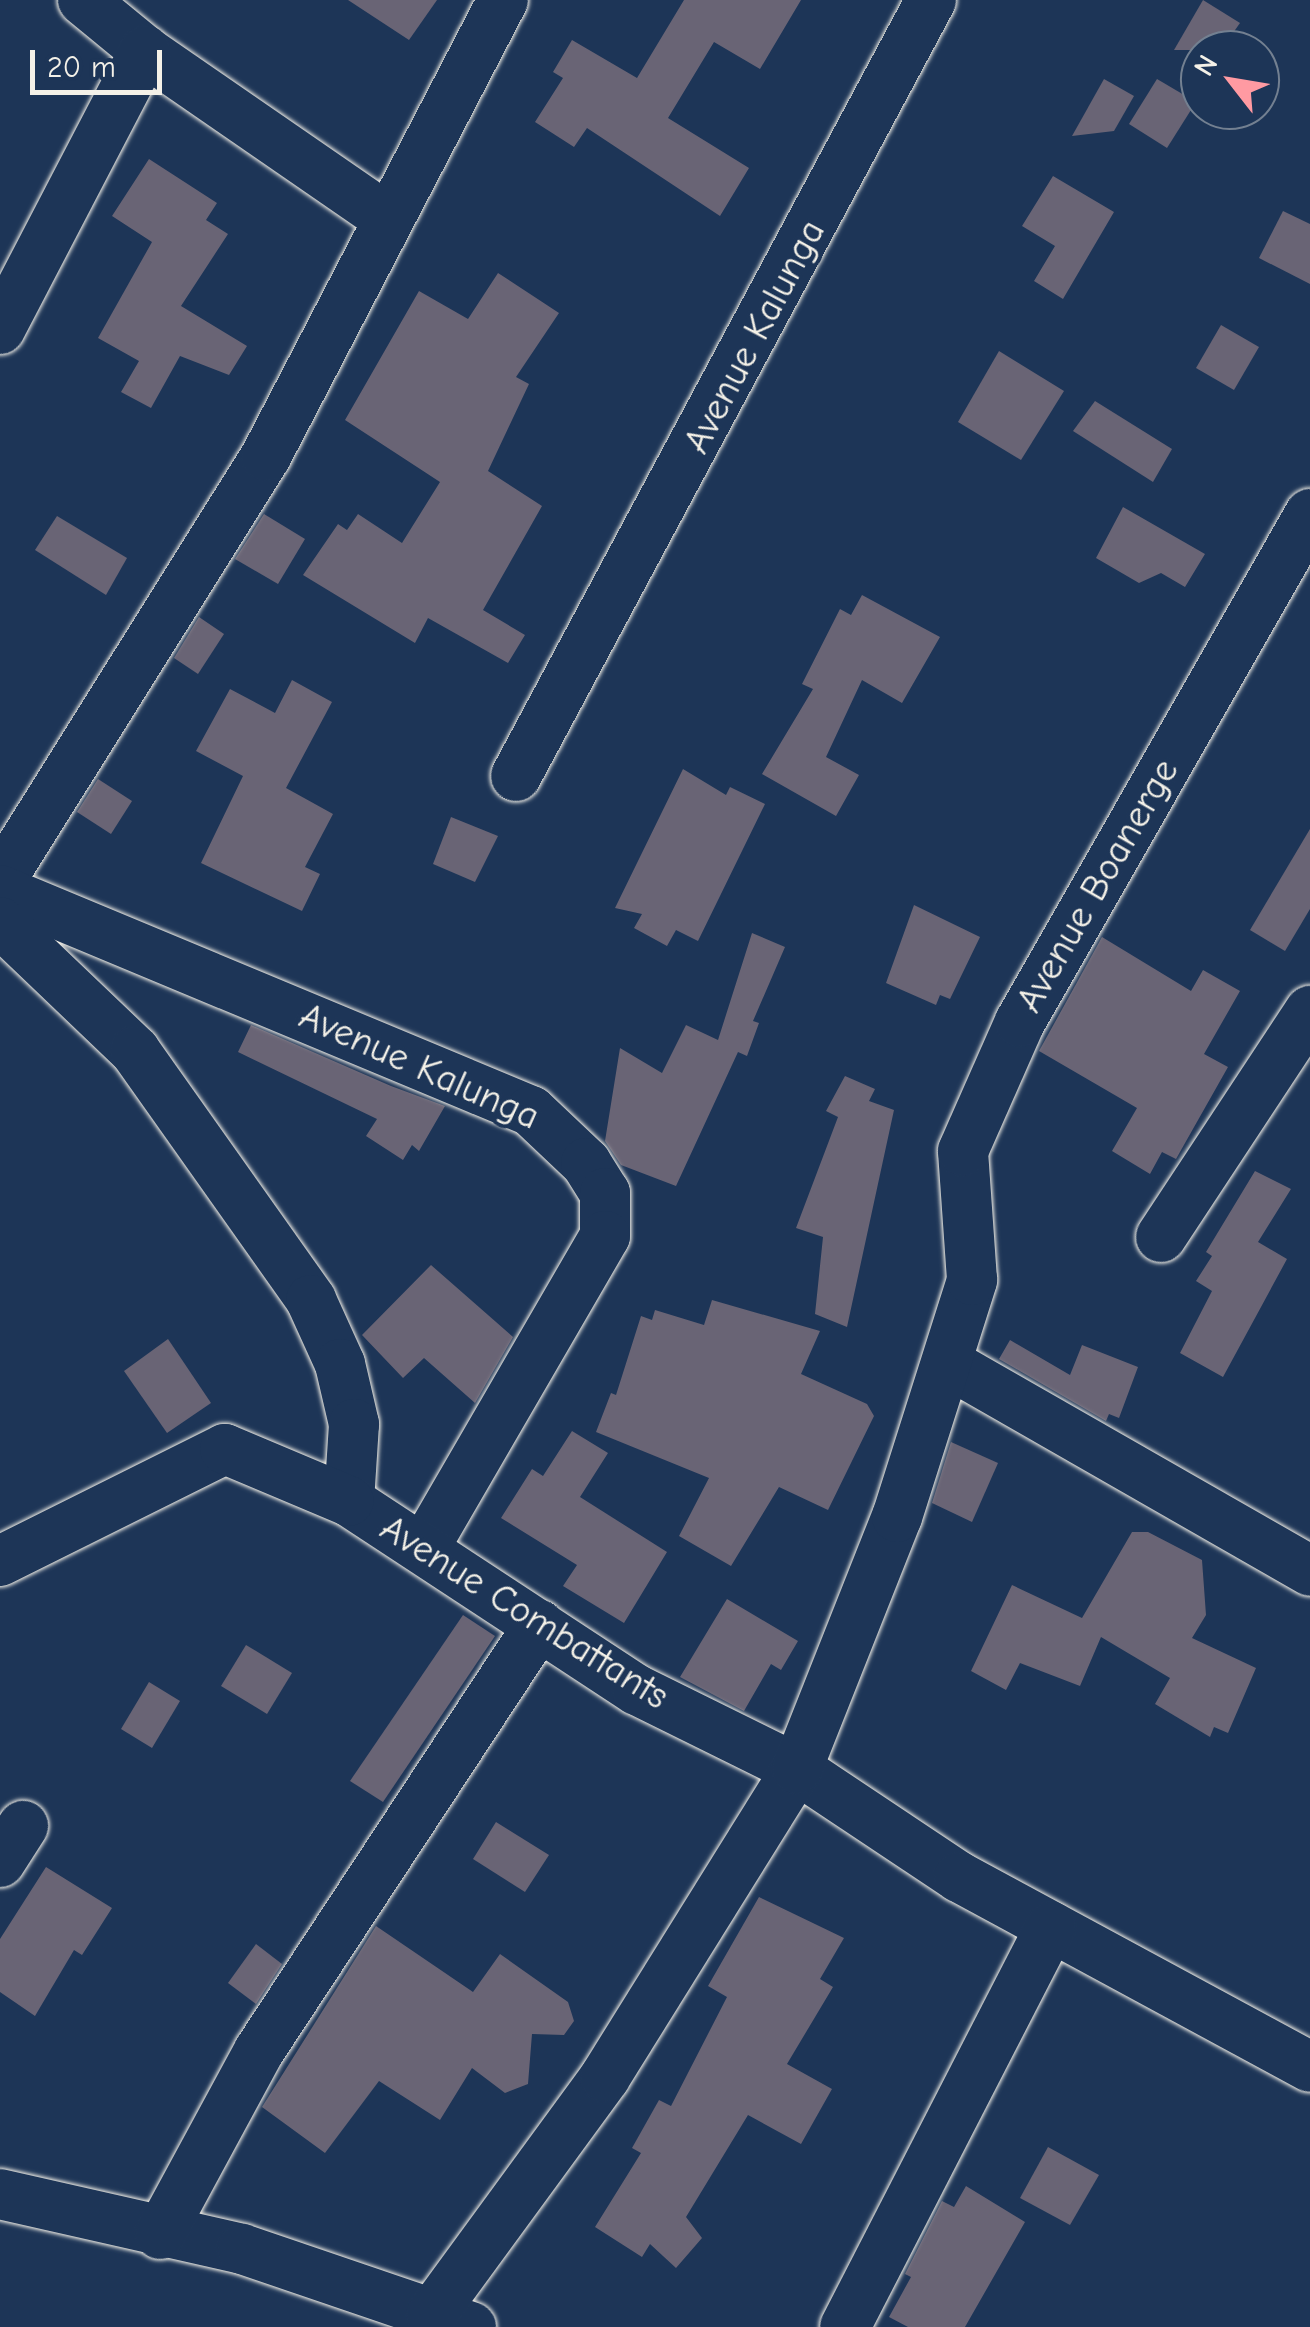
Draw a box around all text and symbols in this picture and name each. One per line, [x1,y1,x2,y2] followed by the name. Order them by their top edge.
[35,30,168,92] scale bar
[1180,30,1280,130] north arrow
[47,50,116,85] text: 20 m
[1188,50,1224,82] text: N
[674,212,836,462] street label: Avenue Kalunga
[1007,751,1189,1021] street label: Avenue Boanerge
[292,994,546,1140] street label: Avenue Kalunga
[372,1506,676,1720] street label: Avenue Combattants

